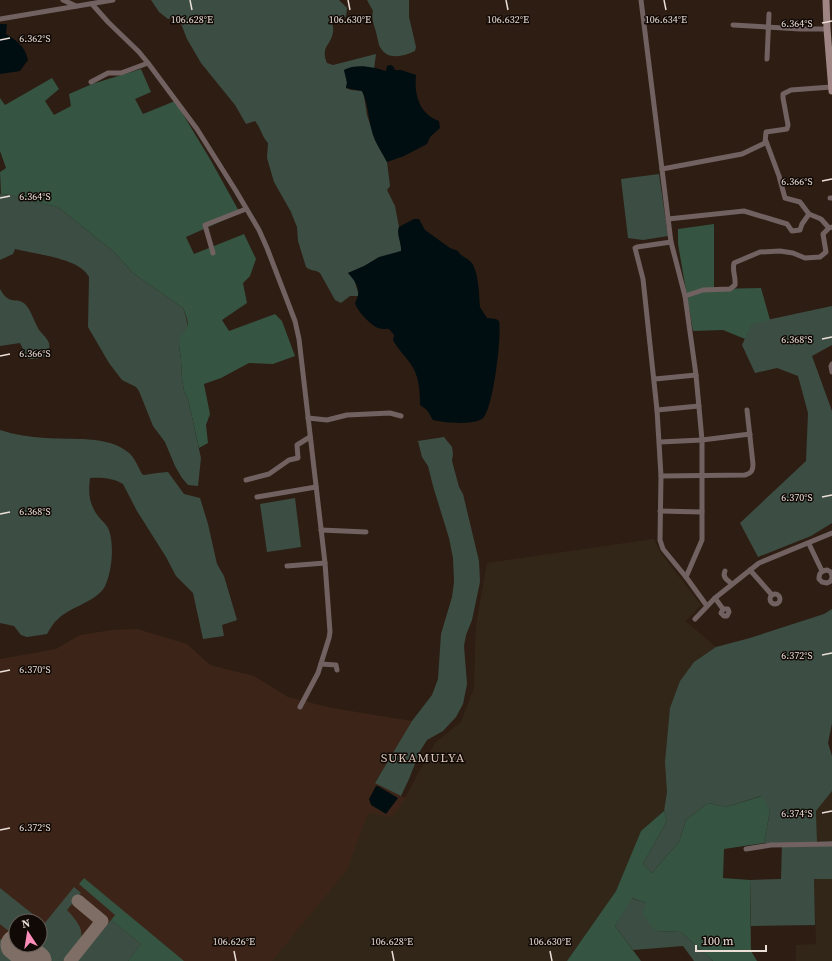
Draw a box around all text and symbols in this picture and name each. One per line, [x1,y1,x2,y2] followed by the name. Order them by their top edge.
[171,13,213,26] text: 106.628°E
[329,13,371,26] text: 106.630°E
[487,13,529,26] text: 106.632°E
[645,13,687,26] text: 106.634°E
[781,17,813,30] text: 6.364°S
[19,32,51,45] text: 6.362°S
[781,175,813,188] text: 6.366°S
[19,190,51,203] text: 6.364°S
[781,333,813,346] text: 6.368°S
[19,347,51,360] text: 6.366°S
[781,491,813,504] text: 6.370°S
[19,505,51,518] text: 6.368°S
[781,649,813,662] text: 6.372°S
[19,663,51,676] text: 6.370°S
[381,749,465,766] district label: SUKAMULYA
[781,807,813,820] text: 6.374°S
[19,821,51,834] text: 6.372°S
[8,913,48,953] north arrow
[21,916,32,932] text: N
[696,927,766,953] scale bar
[702,933,734,949] text: 100 m
[213,935,255,948] text: 106.626°E
[371,935,413,948] text: 106.628°E
[529,935,571,948] text: 106.630°E

